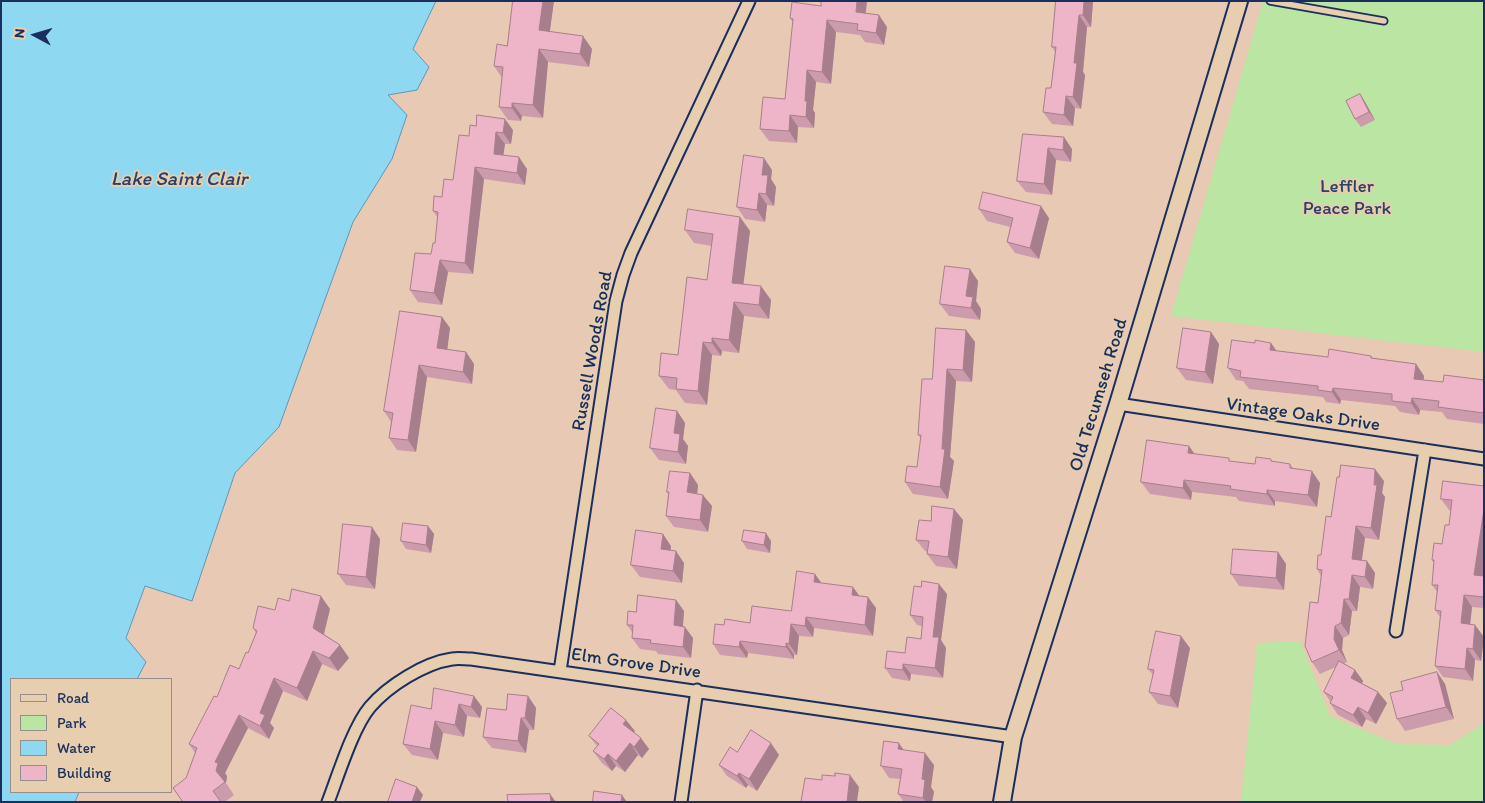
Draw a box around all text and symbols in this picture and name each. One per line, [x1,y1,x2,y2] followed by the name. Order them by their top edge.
[10,10,60,60] north arrow
[11,28,29,39] text: N
[111,168,247,192] water label: Lake Saint Clair
[1303,176,1391,220] park label: Leffler Peace Park
[568,269,618,433] street label: Russell Woods Road
[1065,316,1133,474] street label: Old Tecumseh Road
[1225,393,1381,437] street label: Vintage Oaks Drive
[570,644,702,684] street label: Elm Grove Drive
[10,678,172,793] legend
[57,689,89,707] text: Road
[57,714,87,732] text: Park
[57,739,95,757] text: Water
[57,764,111,782] text: Building

